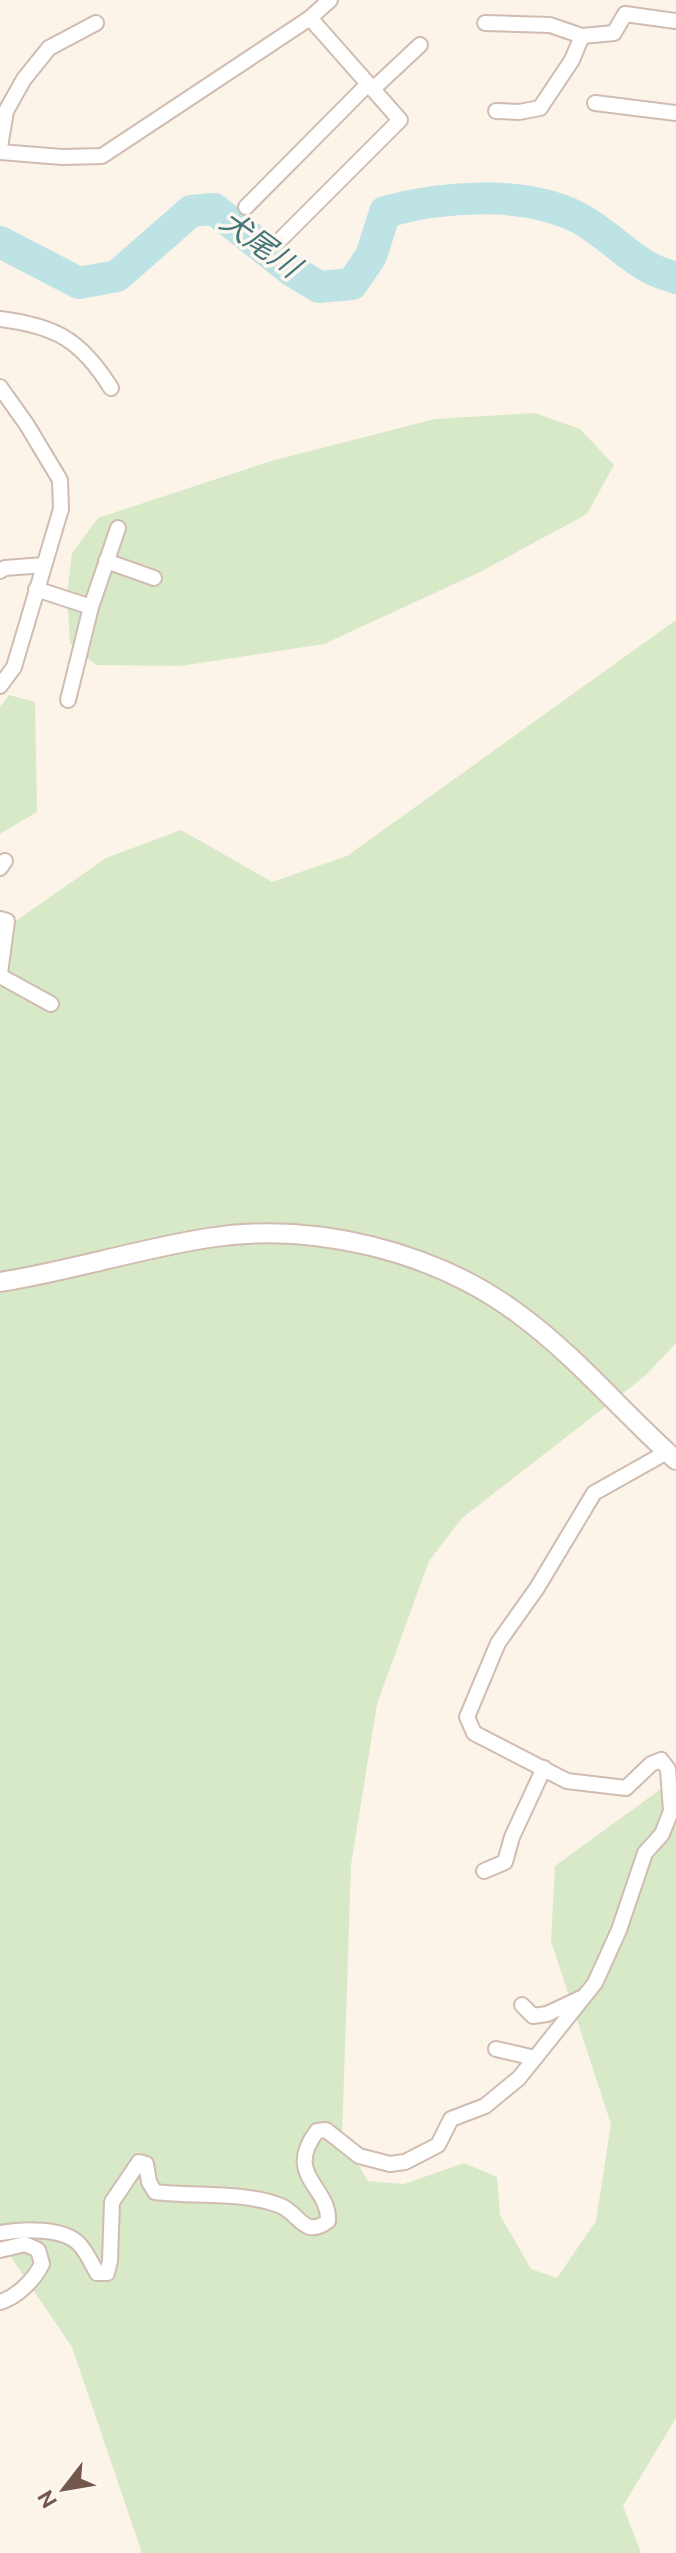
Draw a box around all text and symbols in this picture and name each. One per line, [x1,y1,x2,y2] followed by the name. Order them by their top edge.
[214,203,309,285] water label: 犬尾川
[24,2449,104,2529] north arrow
[31,2486,61,2513] text: N

